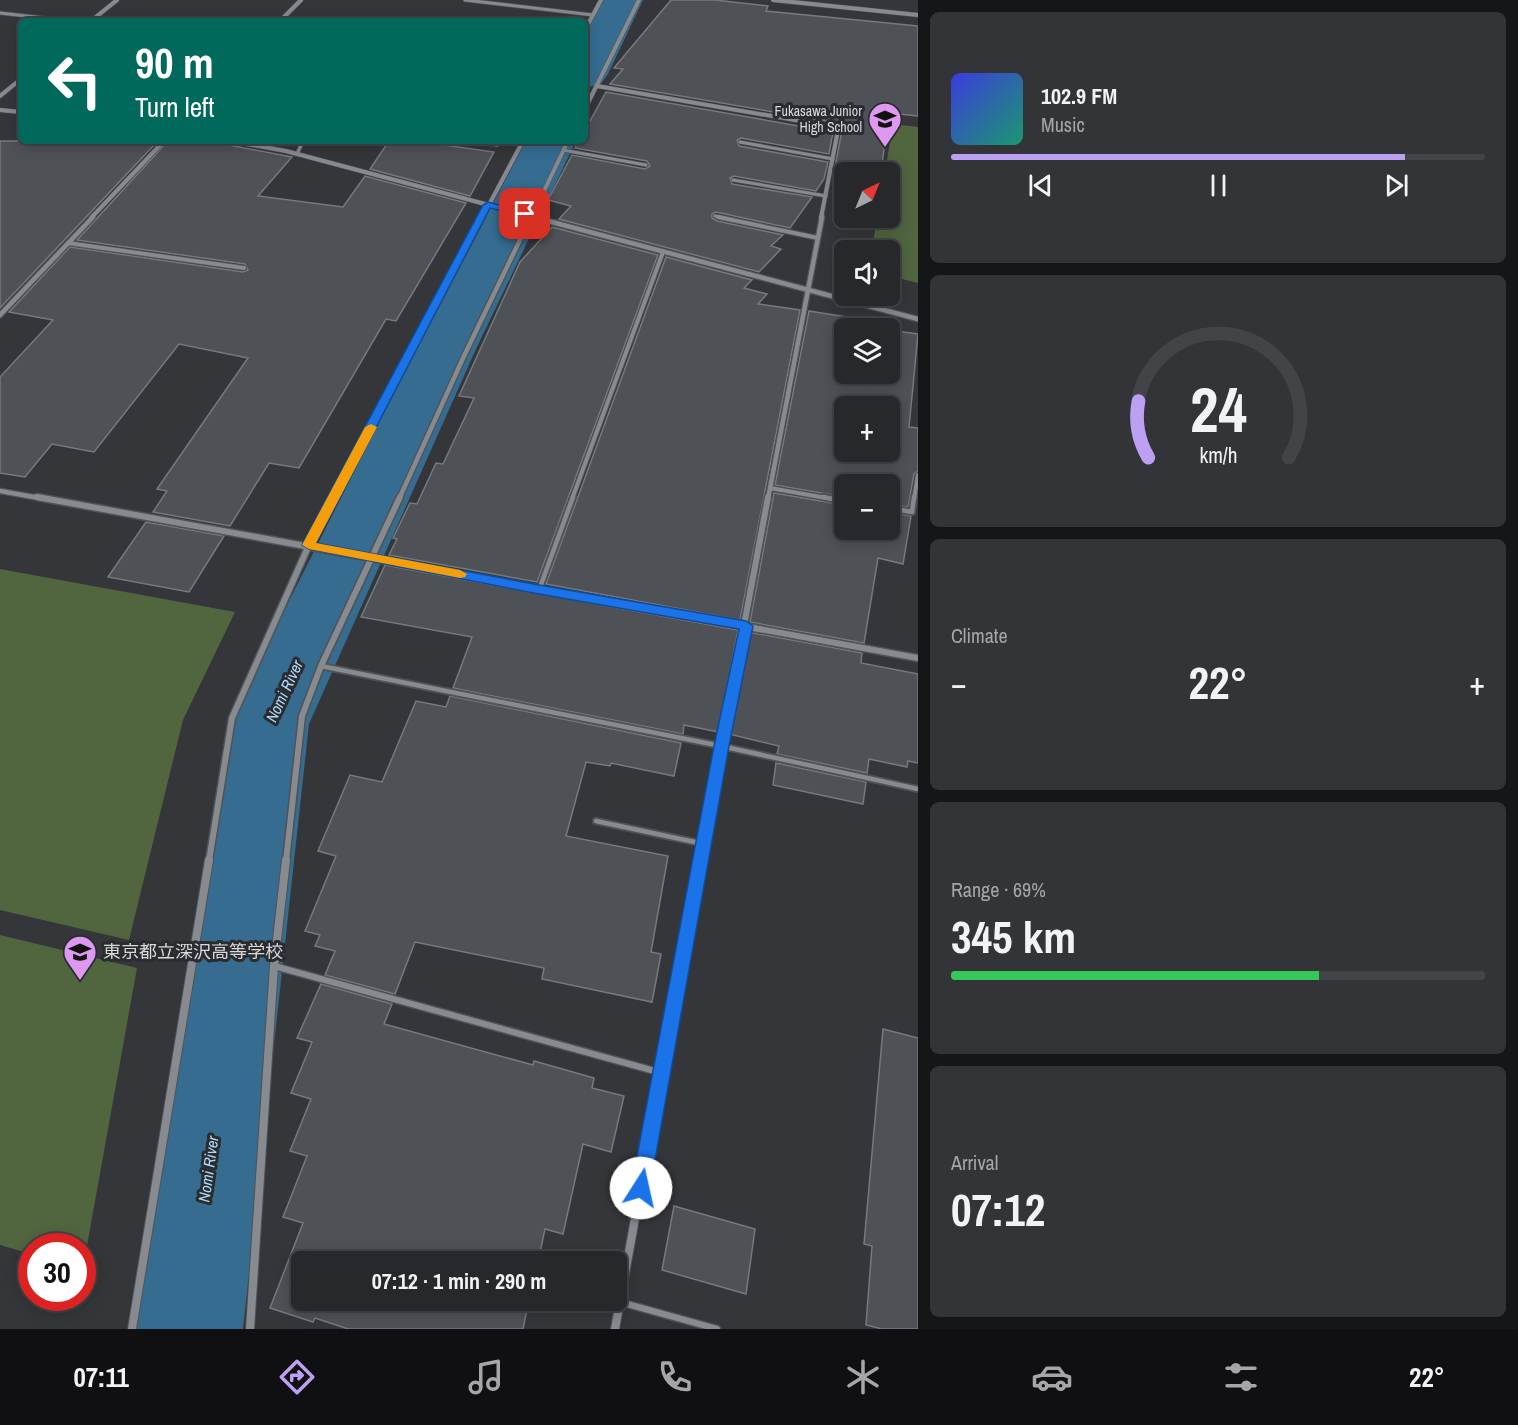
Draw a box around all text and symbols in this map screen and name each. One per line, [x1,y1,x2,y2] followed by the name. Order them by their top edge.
[135,35,214,91] text: 90 m
[36,42,114,120] icon: left
[1041,81,1117,111] text: 102.9 FM
[135,89,214,125] text: Turn left
[867,101,903,148] school or university icon: Fukasawa Junior High School
[775,102,862,136] place label: Fukasawa Junior High School
[1041,111,1085,138] text: Music
[834,162,900,228] north arrow
[834,162,900,540] map controls
[1024,169,1057,202] icon: previous
[1202,169,1235,202] icon: pause
[1380,169,1413,202] icon: next
[499,188,550,239] pin
[508,197,541,230] icon: arrive
[834,240,900,306] button: sound
[834,318,900,384] button: layers
[1190,367,1246,451] text: 24
[834,396,900,462] button: +
[1199,442,1237,471] text: km/h
[834,474,900,540] button: −
[951,622,1008,649] text: Climate
[1188,652,1248,713] text: 22°
[260,656,308,726] water label: Nomi River
[951,661,967,705] text: −
[1469,661,1485,705] text: +
[951,876,1046,903] text: Range · 69%
[951,906,1076,967] text: 345 km
[62,934,98,981] school or university icon: 東京都立深沢高等学校
[103,939,283,964] place label: 東京都立深沢高等学校
[192,1134,224,1203] water label: Nomi River
[951,1149,998,1176] text: Arrival
[609,1156,673,1220] position arrow
[951,1179,1045,1240] text: 07:12
[18,1233,96,1311] speed limit sign: 30
[372,1266,546,1296] text: 07:12 · 1 min · 290 m
[276,1356,318,1398] icon: directions
[465,1356,507,1398] icon: music
[654,1356,696,1398] icon: phone
[842,1356,884,1398] icon: climate
[1031,1356,1073,1398] icon: car
[1220,1356,1262,1398] icon: filters
[73,1359,129,1395] text: 07:11
[1409,1359,1445,1395] text: 22°

